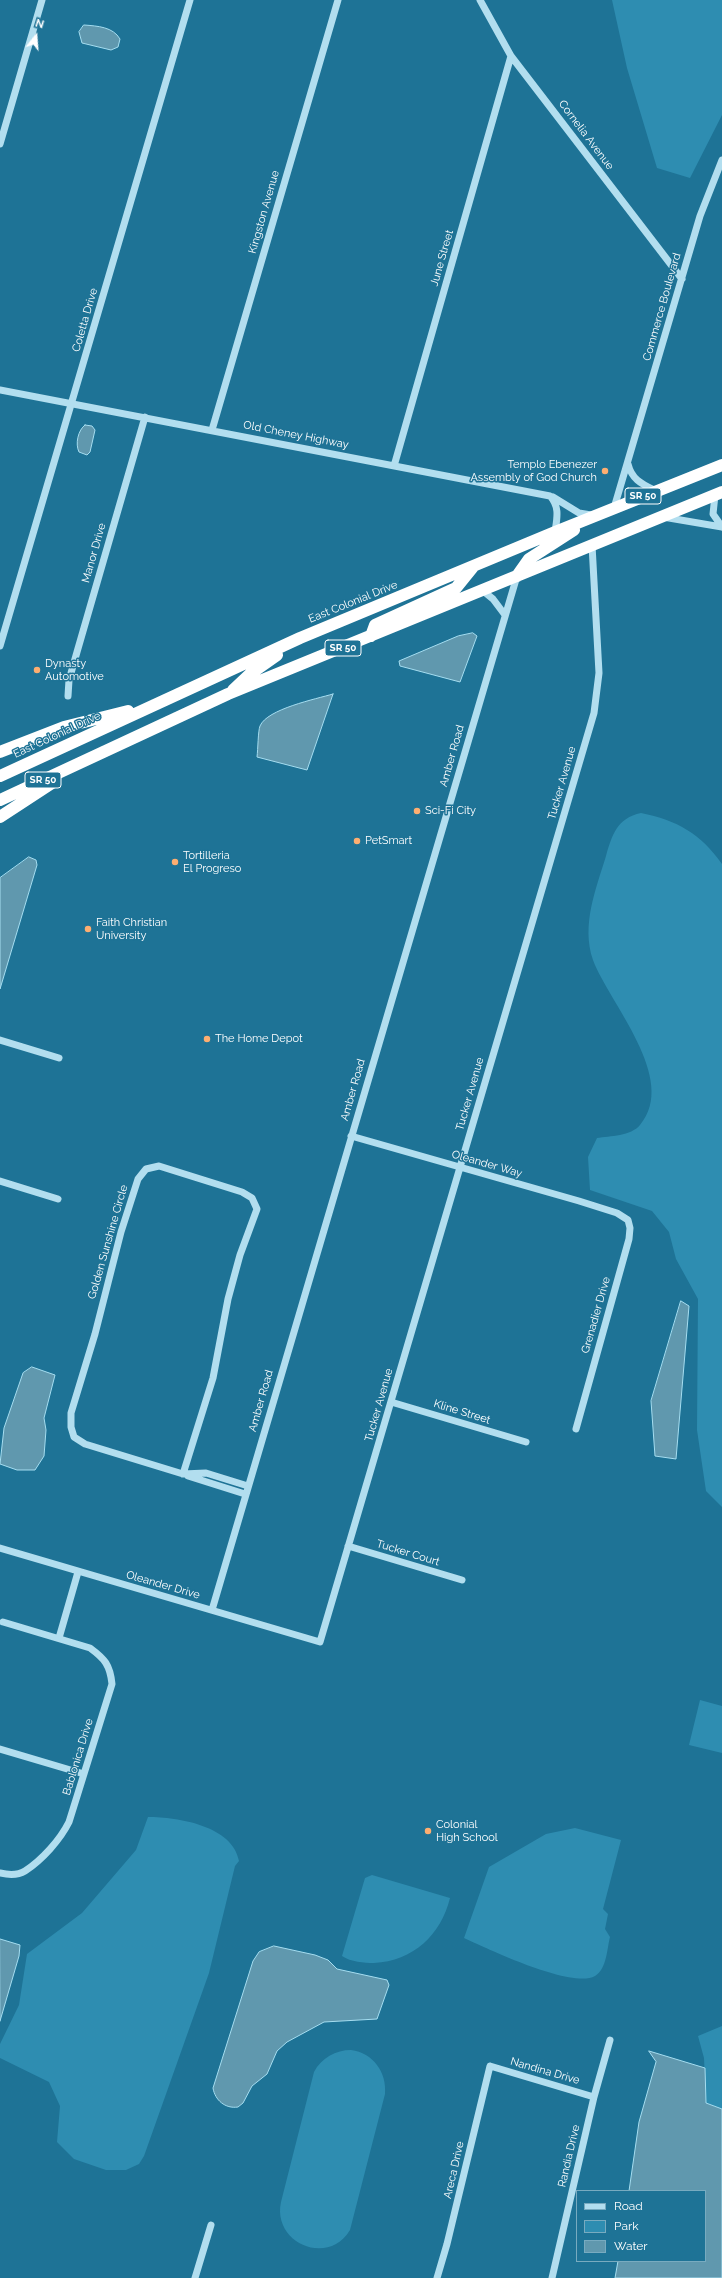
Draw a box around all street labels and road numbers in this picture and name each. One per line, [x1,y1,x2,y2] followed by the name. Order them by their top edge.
[556,98,616,172] street label: Cornelia Avenue
[246,169,282,255] street label: Kingston Avenue
[428,228,456,288] street label: June Street
[640,252,684,362] street label: Commerce Boulevard
[70,287,100,353] street label: Coletta Drive
[242,418,350,452] street label: Old Cheney Highway
[625,488,661,504] road number: SR 50
[79,522,109,584] street label: Manor Drive
[307,578,399,626] street label: East Colonial Drive
[325,640,361,656] road number: SR 50
[11,709,103,761] street label: East Colonial Drive
[437,723,467,789] street label: Amber Road
[545,745,579,821] street label: Tucker Avenue
[25,772,61,788] road number: SR 50
[453,1056,487,1132] street label: Tucker Avenue
[338,1057,368,1123] street label: Amber Road
[450,1148,524,1180] street label: Oleander Way
[85,1183,131,1301] street label: Golden Sunshine Circle
[579,1275,613,1355] street label: Grenadier Drive
[362,1367,396,1443] street label: Tucker Avenue
[246,1368,276,1434] street label: Amber Road
[432,1397,492,1427] street label: Kline Street
[375,1537,441,1569] street label: Tucker Court
[124,1568,202,1602] street label: Oleander Drive
[60,1717,96,1797] street label: Bablonica Drive
[509,2055,581,2087] street label: Nandina Drive
[555,2123,583,2189] street label: Randia Drive
[441,2140,467,2200] street label: Areca Drive

